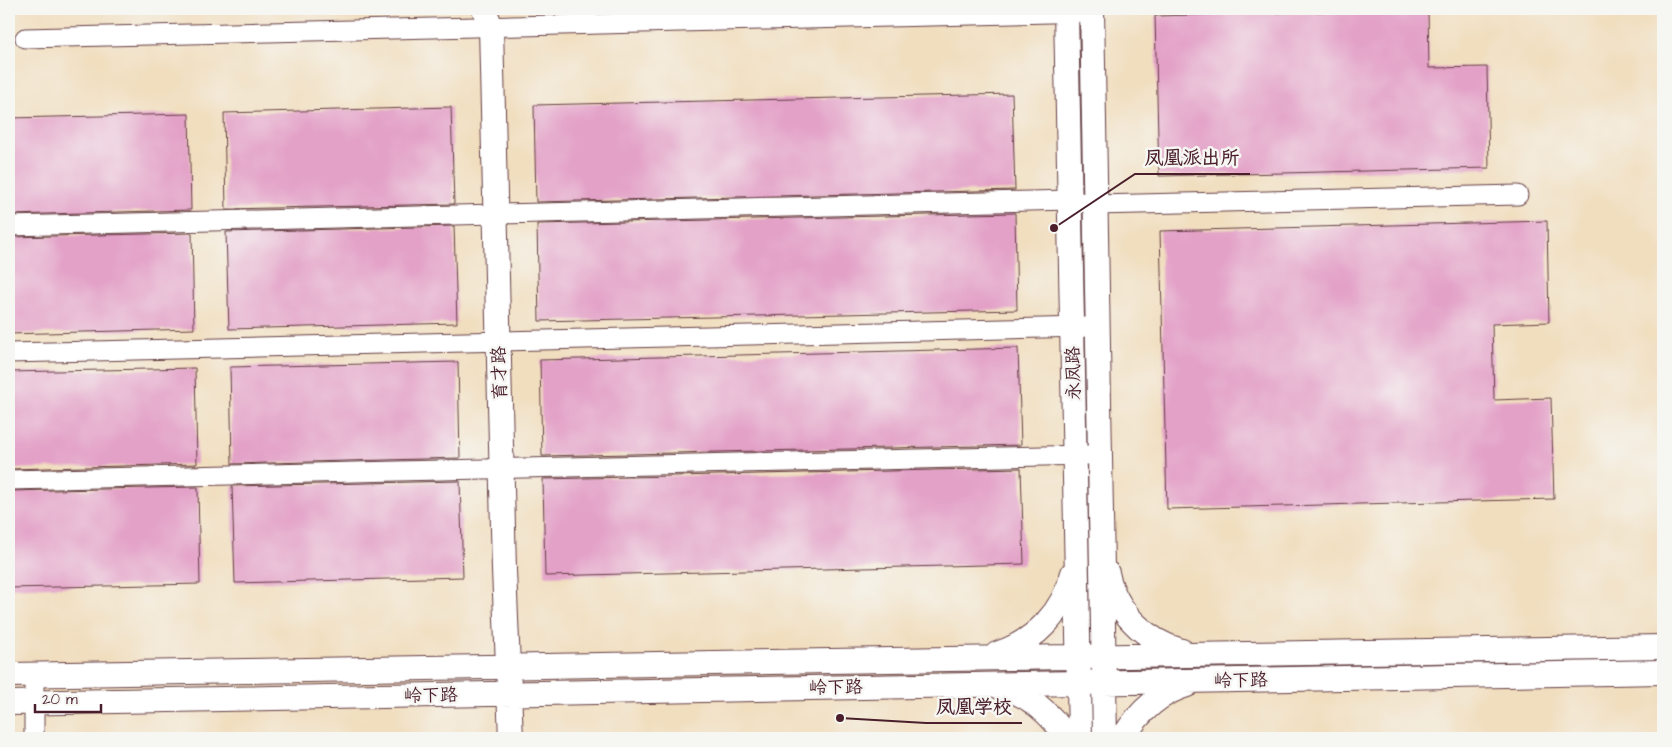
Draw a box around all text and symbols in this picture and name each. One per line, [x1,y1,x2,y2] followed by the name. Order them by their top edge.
[1135,140,1250,174] callout: 凤凰派出所
[1144,145,1240,172] text: 凤凰派出所
[486,346,513,400] street label: 育才路
[1061,346,1086,400] street label: 永凤路
[1214,668,1268,693] street label: 岭下路
[809,675,863,700] street label: 岭下路
[35,682,101,714] scale bar
[404,683,458,708] street label: 岭下路
[42,689,78,710] text: 20 m
[926,689,1022,723] callout: 凤凰学校
[936,694,1012,721] text: 凤凰学校

